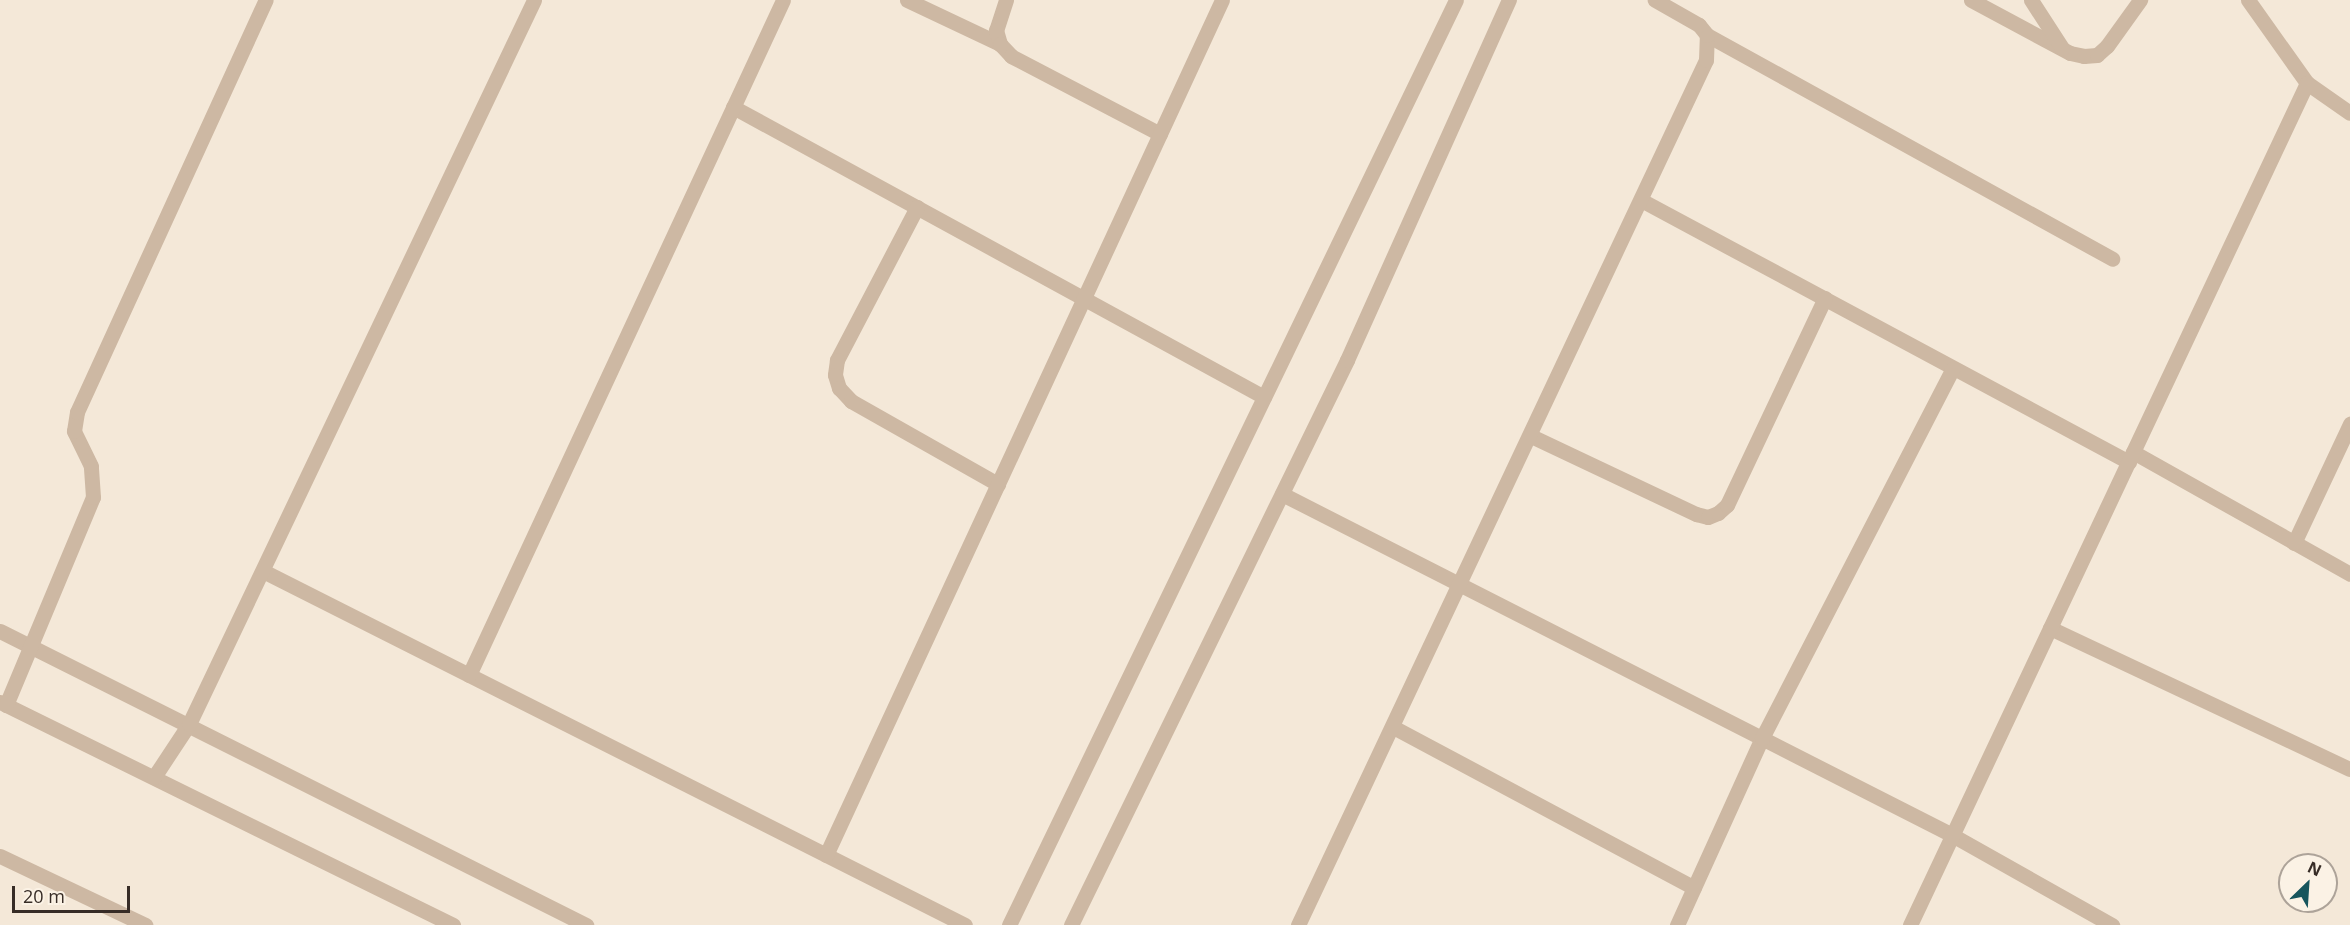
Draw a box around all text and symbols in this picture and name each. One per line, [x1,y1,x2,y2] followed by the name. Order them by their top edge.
[2278,853,2338,913] north arrow
[2304,856,2325,881] text: N
[15,874,134,912] scale bar
[23,884,65,908] text: 20 m

